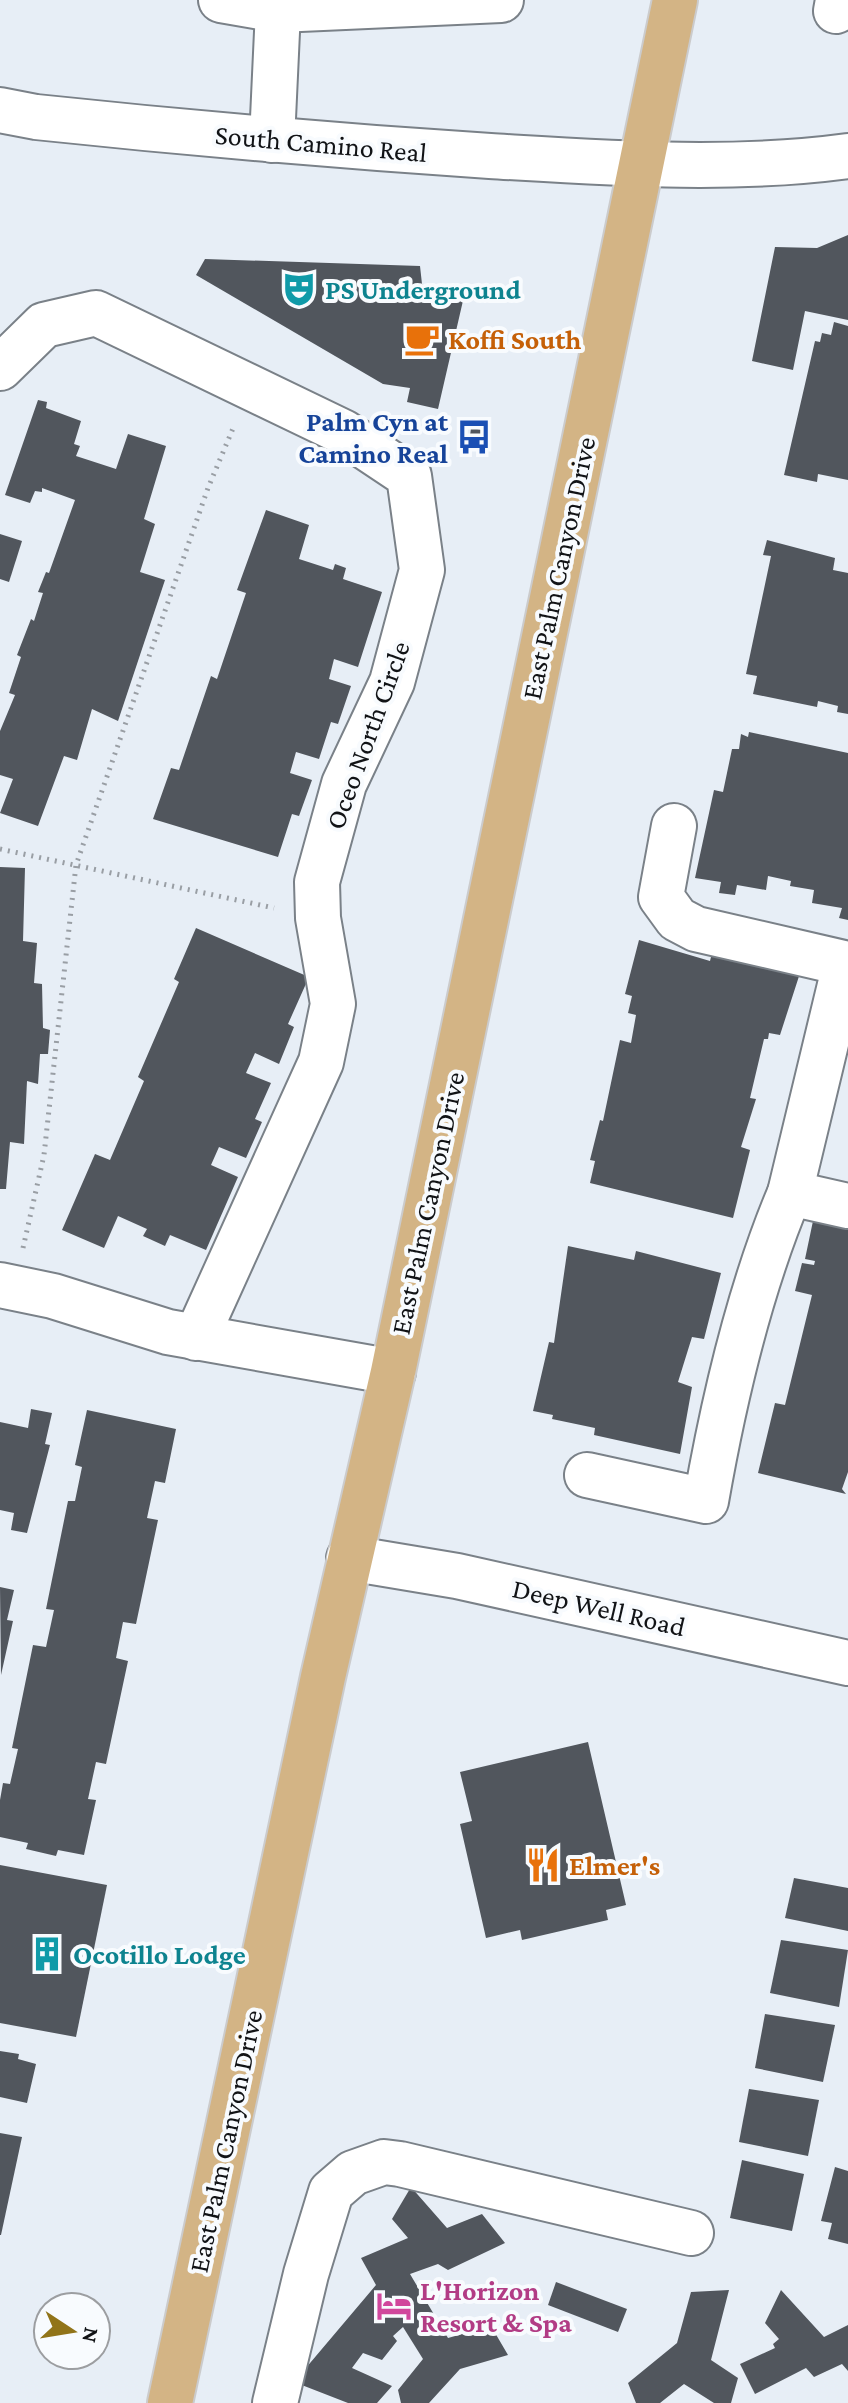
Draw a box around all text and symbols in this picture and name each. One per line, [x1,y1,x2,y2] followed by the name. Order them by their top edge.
[214,119,428,168] street label: South Camino Real
[280,270,318,308] theatre icon: PS Underground
[325,274,521,305] place label: PS Underground
[403,320,441,358] cafe icon: Koffi South
[448,324,581,355] place label: Koffi South
[298,406,449,469] place label: Palm Cyn at Camino Real
[455,418,493,456] bus stop icon: Palm Cyn at Camino Real
[516,434,601,702] street label: East Palm Canyon Drive
[319,637,416,833] street label: Oceo North Circle
[385,1069,470,1337] street label: East Palm Canyon Drive
[509,1573,689,1643] street label: Deep Well Road
[524,1846,562,1884] restaurant icon: Elmer's
[569,1850,660,1881] place label: Elmer's
[28,1935,66,1973] building icon: Ocotillo Lodge
[73,1939,246,1970] place label: Ocotillo Lodge
[183,2007,268,2275] street label: East Palm Canyon Drive
[420,2275,572,2338] place label: L'Horizon Resort & Spa
[375,2287,413,2325] hotel icon: L'Horizon Resort & Spa
[32,2291,112,2371] north arrow
[77,2325,105,2345] text: N

